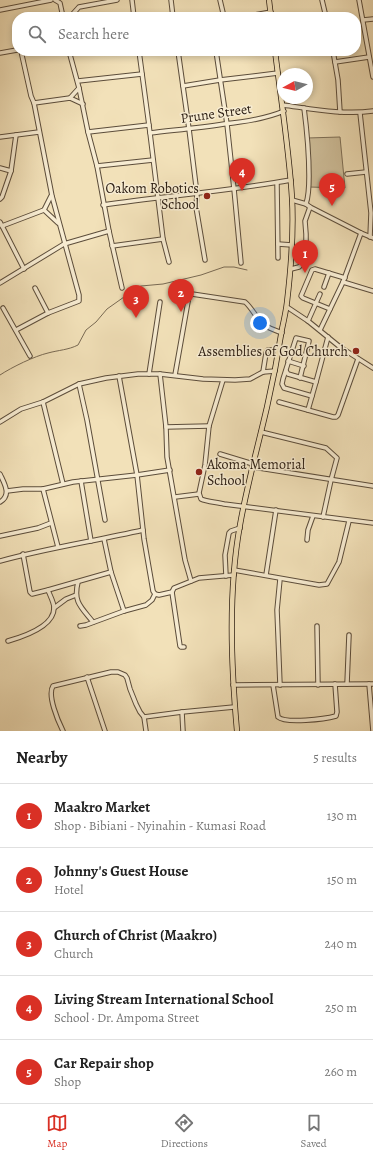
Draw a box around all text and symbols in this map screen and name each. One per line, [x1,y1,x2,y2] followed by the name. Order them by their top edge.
[12,12,361,56] search box
[26,23,48,45] icon: search
[58,24,129,44] text: Search here
[277,68,313,104] north arrow
[179,99,253,128] street label: Prune Street
[229,158,255,191] pin: 4
[319,173,345,206] pin: 5
[105,179,200,214] place label: Oakom Robotics School
[202,191,212,201] marker: Oakom Robotics School
[292,240,318,273] pin: 1
[168,279,194,312] pin: 2
[123,285,149,318] pin: 3
[250,313,270,333] your location
[197,342,349,361] place label: Assemblies of God Church
[351,346,361,356] marker: Assemblies of God Church
[206,455,306,490] place label: Akoma Memorial School
[194,467,204,477] marker: Akoma Memorial School
[16,746,67,769] text: Nearby
[313,749,357,766] text: 5 results
[54,797,150,817] text: Maakro Market
[27,807,31,824] text: 1
[327,807,357,824] text: 130 m
[54,817,266,834] text: Shop · Bibiani - Nyinahin - Kumasi Road
[54,861,188,881] text: Johnny's Guest House
[26,871,32,888] text: 2
[327,871,357,888] text: 150 m
[54,881,83,898] text: Hotel
[54,925,217,945] text: Church of Christ (Maakro)
[26,935,32,952] text: 3
[325,935,357,952] text: 240 m
[54,945,93,962] text: Church
[54,989,274,1009] text: Living Stream International School
[26,999,32,1016] text: 4
[325,999,357,1016] text: 250 m
[54,1009,199,1026] text: School · Dr. Ampoma Street
[54,1053,154,1073] text: Car Repair shop
[26,1063,32,1080] text: 5
[324,1063,357,1080] text: 260 m
[54,1073,81,1090] text: Shop
[46,1112,68,1151] tab: Map
[161,1112,208,1151] tab: Directions
[301,1112,327,1151] tab: Saved

